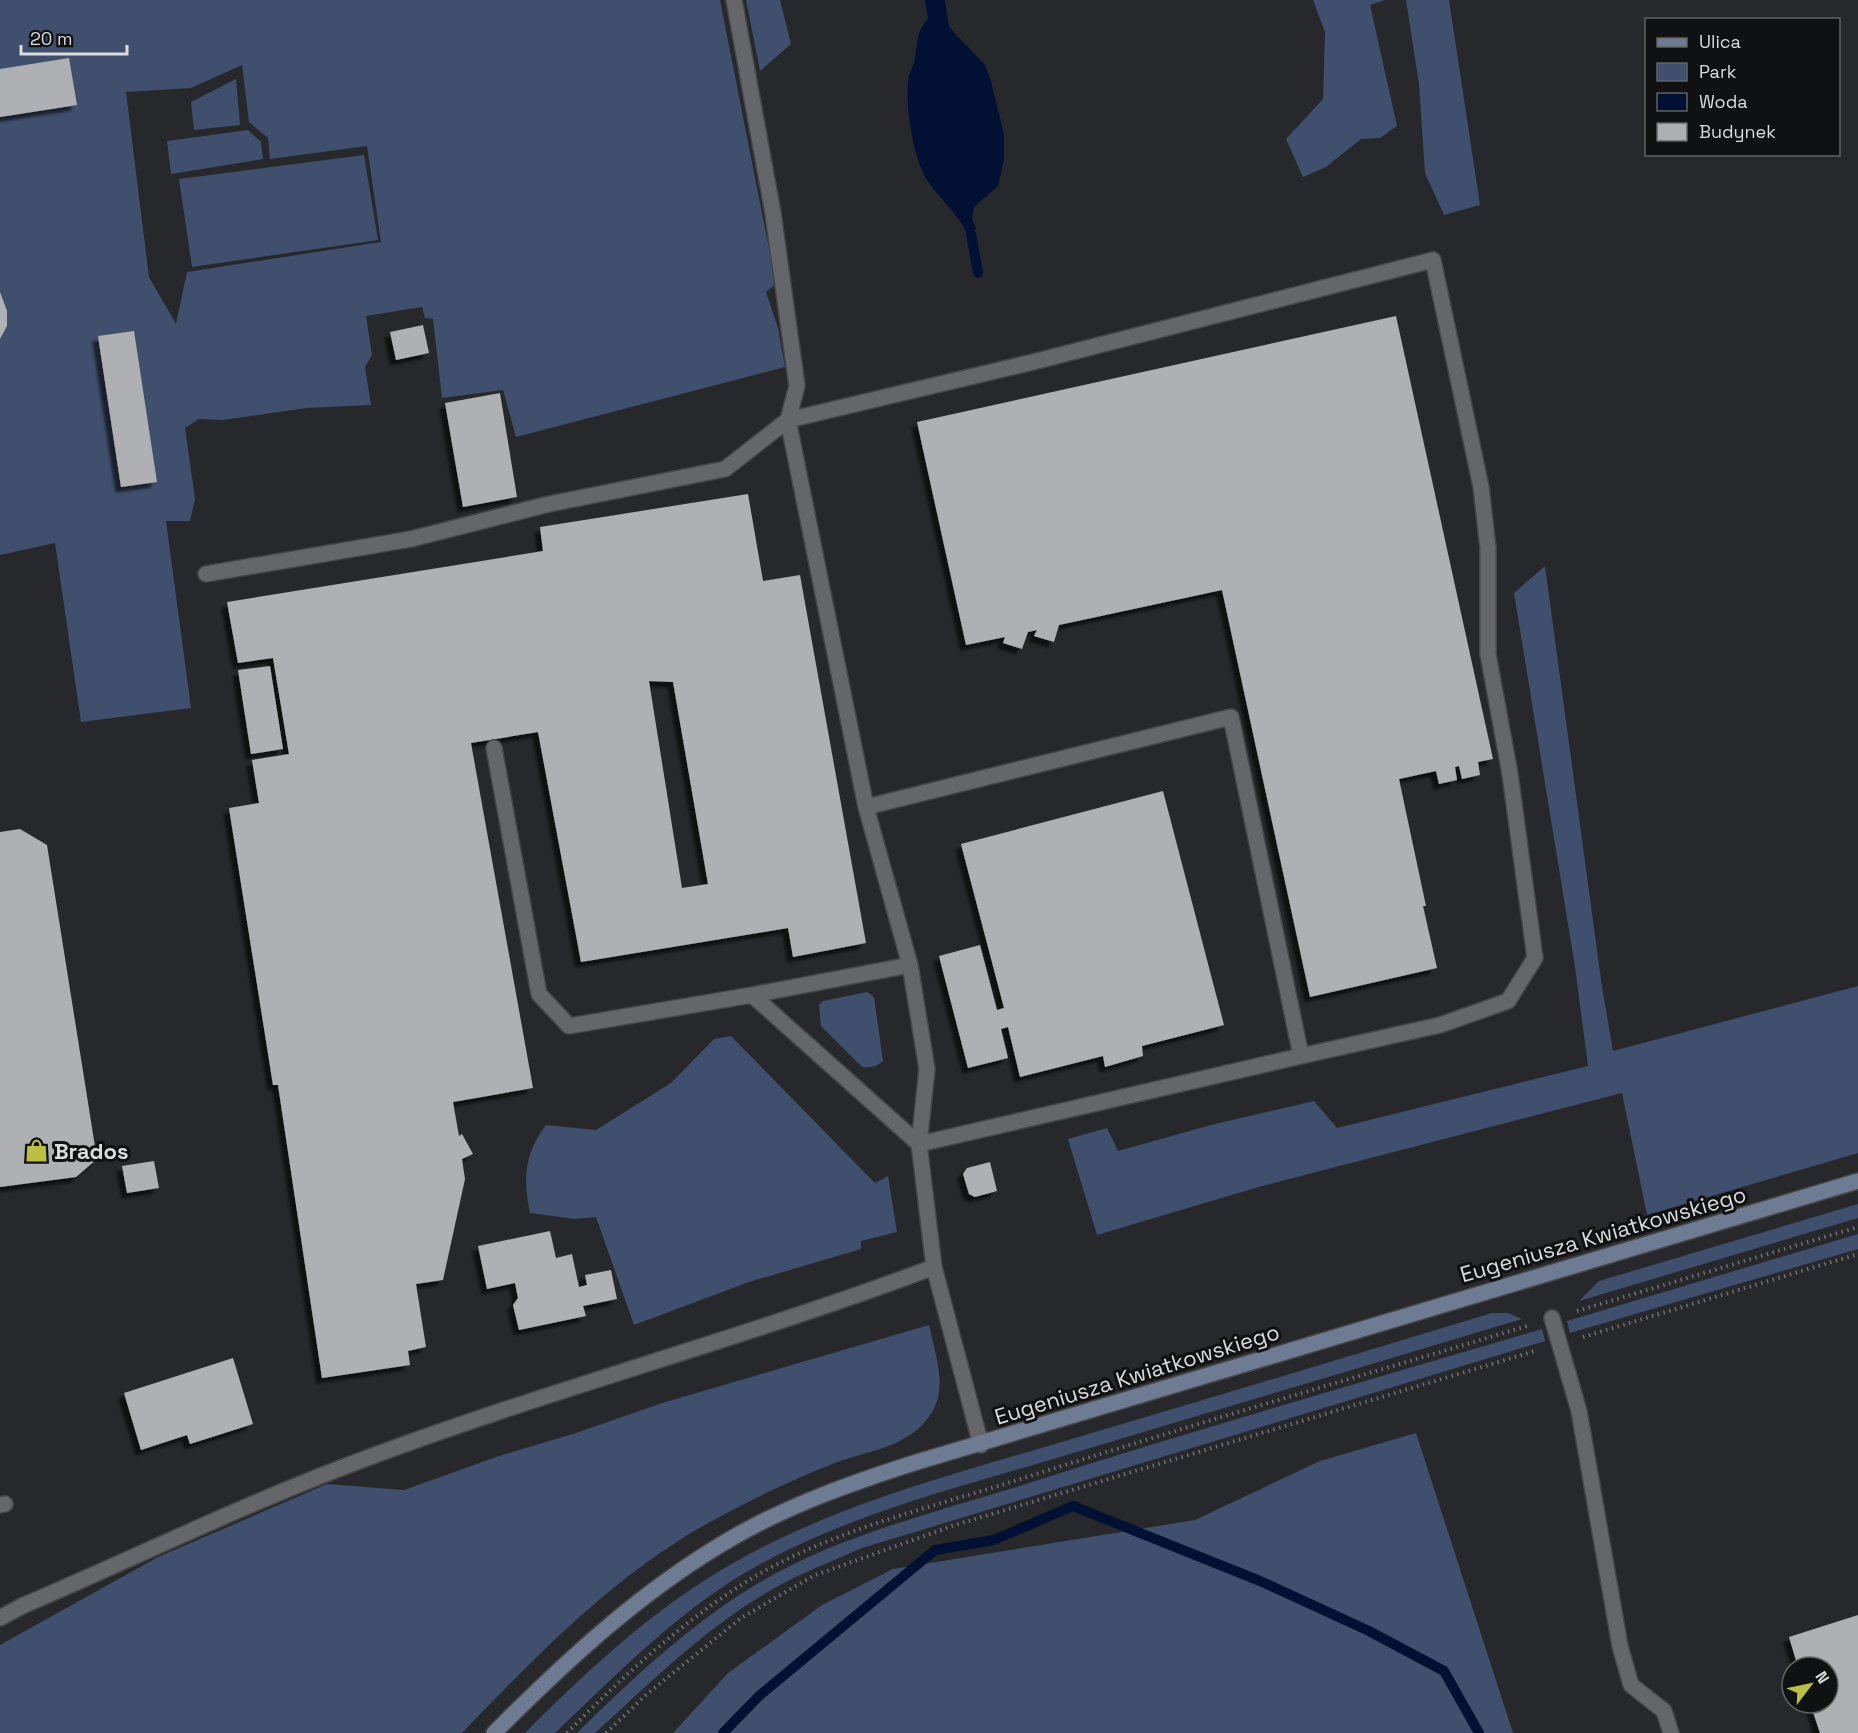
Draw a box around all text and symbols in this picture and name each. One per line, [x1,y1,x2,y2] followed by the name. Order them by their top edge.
[21,18,128,56] scale bar
[1645,18,1840,156] legend
[30,27,73,50] text: 20 m
[1699,30,1741,53] text: Ulica
[1699,60,1737,83] text: Park
[1699,90,1748,113] text: Woda
[1699,120,1776,143] text: Budynek
[54,1137,129,1165] place label: Brados
[23,1138,49,1164] shop icon: Brados
[1457,1180,1749,1288] street label: Eugeniusza Kwiatkowskiego
[991,1317,1283,1431] street label: Eugeniusza Kwiatkowskiego
[1780,1655,1840,1715] north arrow
[1811,1667,1834,1687] text: N

